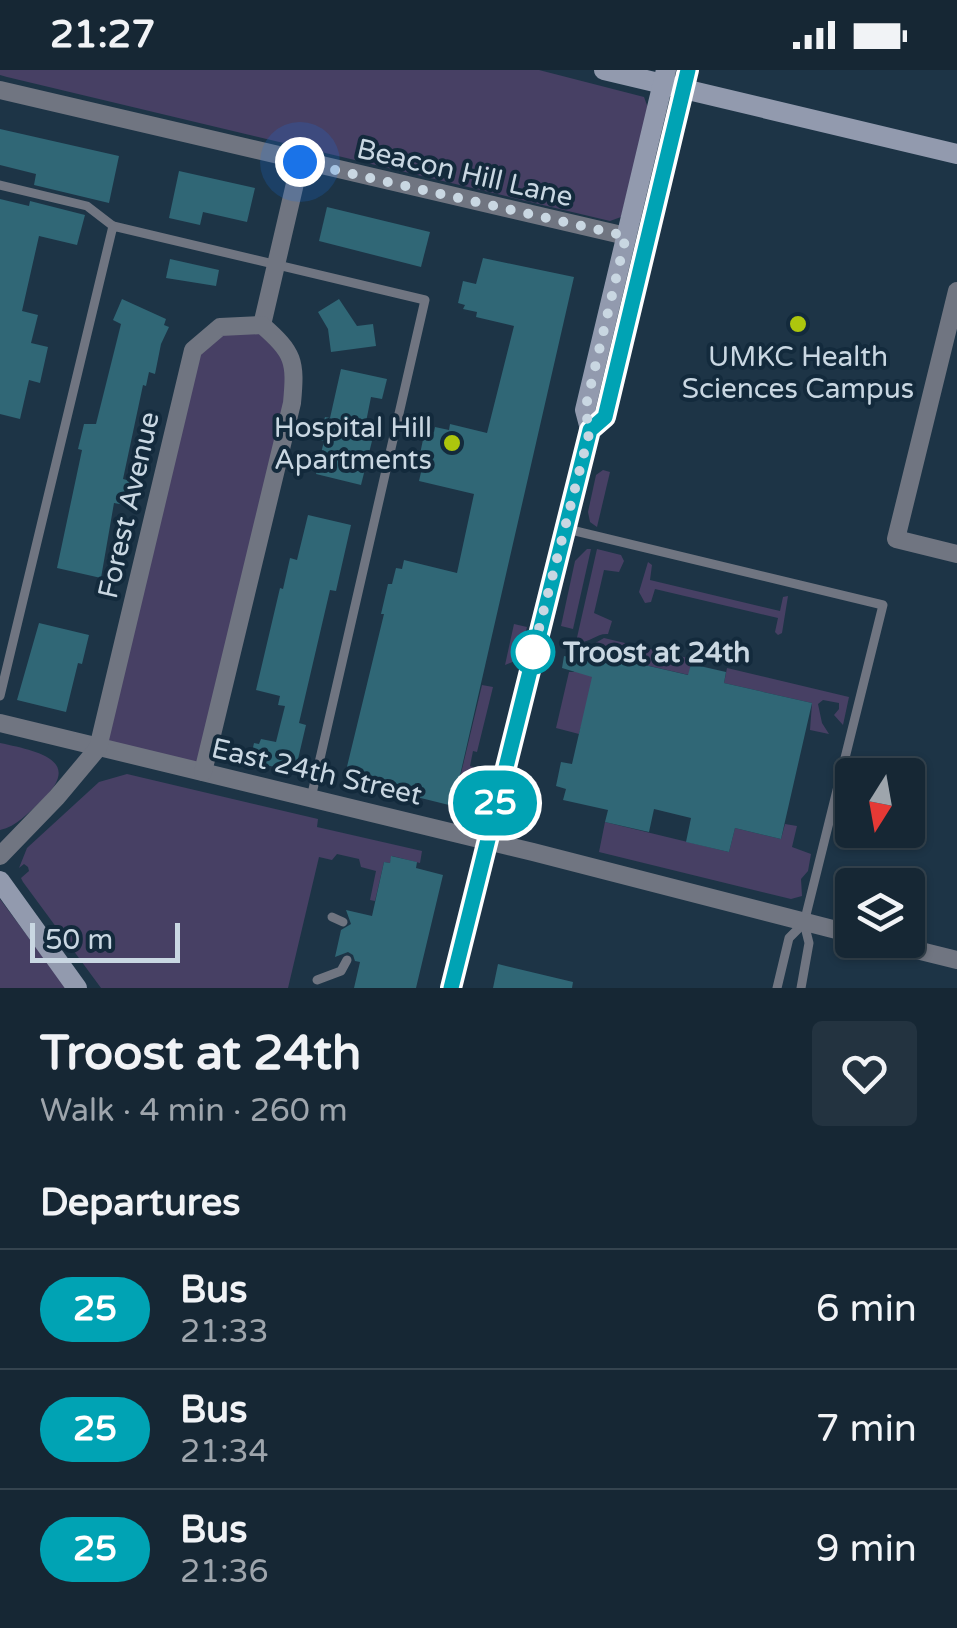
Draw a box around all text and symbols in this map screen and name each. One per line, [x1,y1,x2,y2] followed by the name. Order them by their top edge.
[50,12,155,58] text: 21:27
[353,132,576,214] street label: Beacon Hill Lane
[275,137,325,187] your location
[787,313,809,335] marker: UMKC Health Sciences Campus
[682,340,914,406] place label: UMKC Health Sciences Campus
[91,409,167,602] street label: Forest Avenue
[274,411,432,477] place label: Hospital Hill Apartments
[441,432,463,454] marker: Hospital Hill Apartments
[512,631,554,673] marker: Troost at 24th
[562,636,750,670] place label: Troost at 24th
[208,731,426,813] street label: East 24th Street
[835,758,925,848] north arrow
[835,758,925,958] map controls
[450,770,540,836] line badge: 25
[473,782,517,824] text: 25
[835,868,925,958] button: layers
[30,918,180,963] scale bar
[45,923,113,957] text: 50 m
[812,1021,917,1126] button: heart
[40,1025,361,1083] text: Troost at 24th
[40,1092,348,1130] text: Walk · 4 min · 260 m
[40,1180,241,1226] text: Departures
[180,1267,247,1313] text: Bus
[816,1286,917,1332] text: 6 min
[73,1288,117,1330] text: 25
[180,1313,269,1351] text: 21:33
[180,1387,247,1433] text: Bus
[816,1406,917,1452] text: 7 min
[73,1408,117,1450] text: 25
[180,1433,269,1471] text: 21:34
[180,1507,247,1553] text: Bus
[816,1526,917,1572] text: 9 min
[73,1528,117,1570] text: 25
[180,1553,269,1591] text: 21:36

